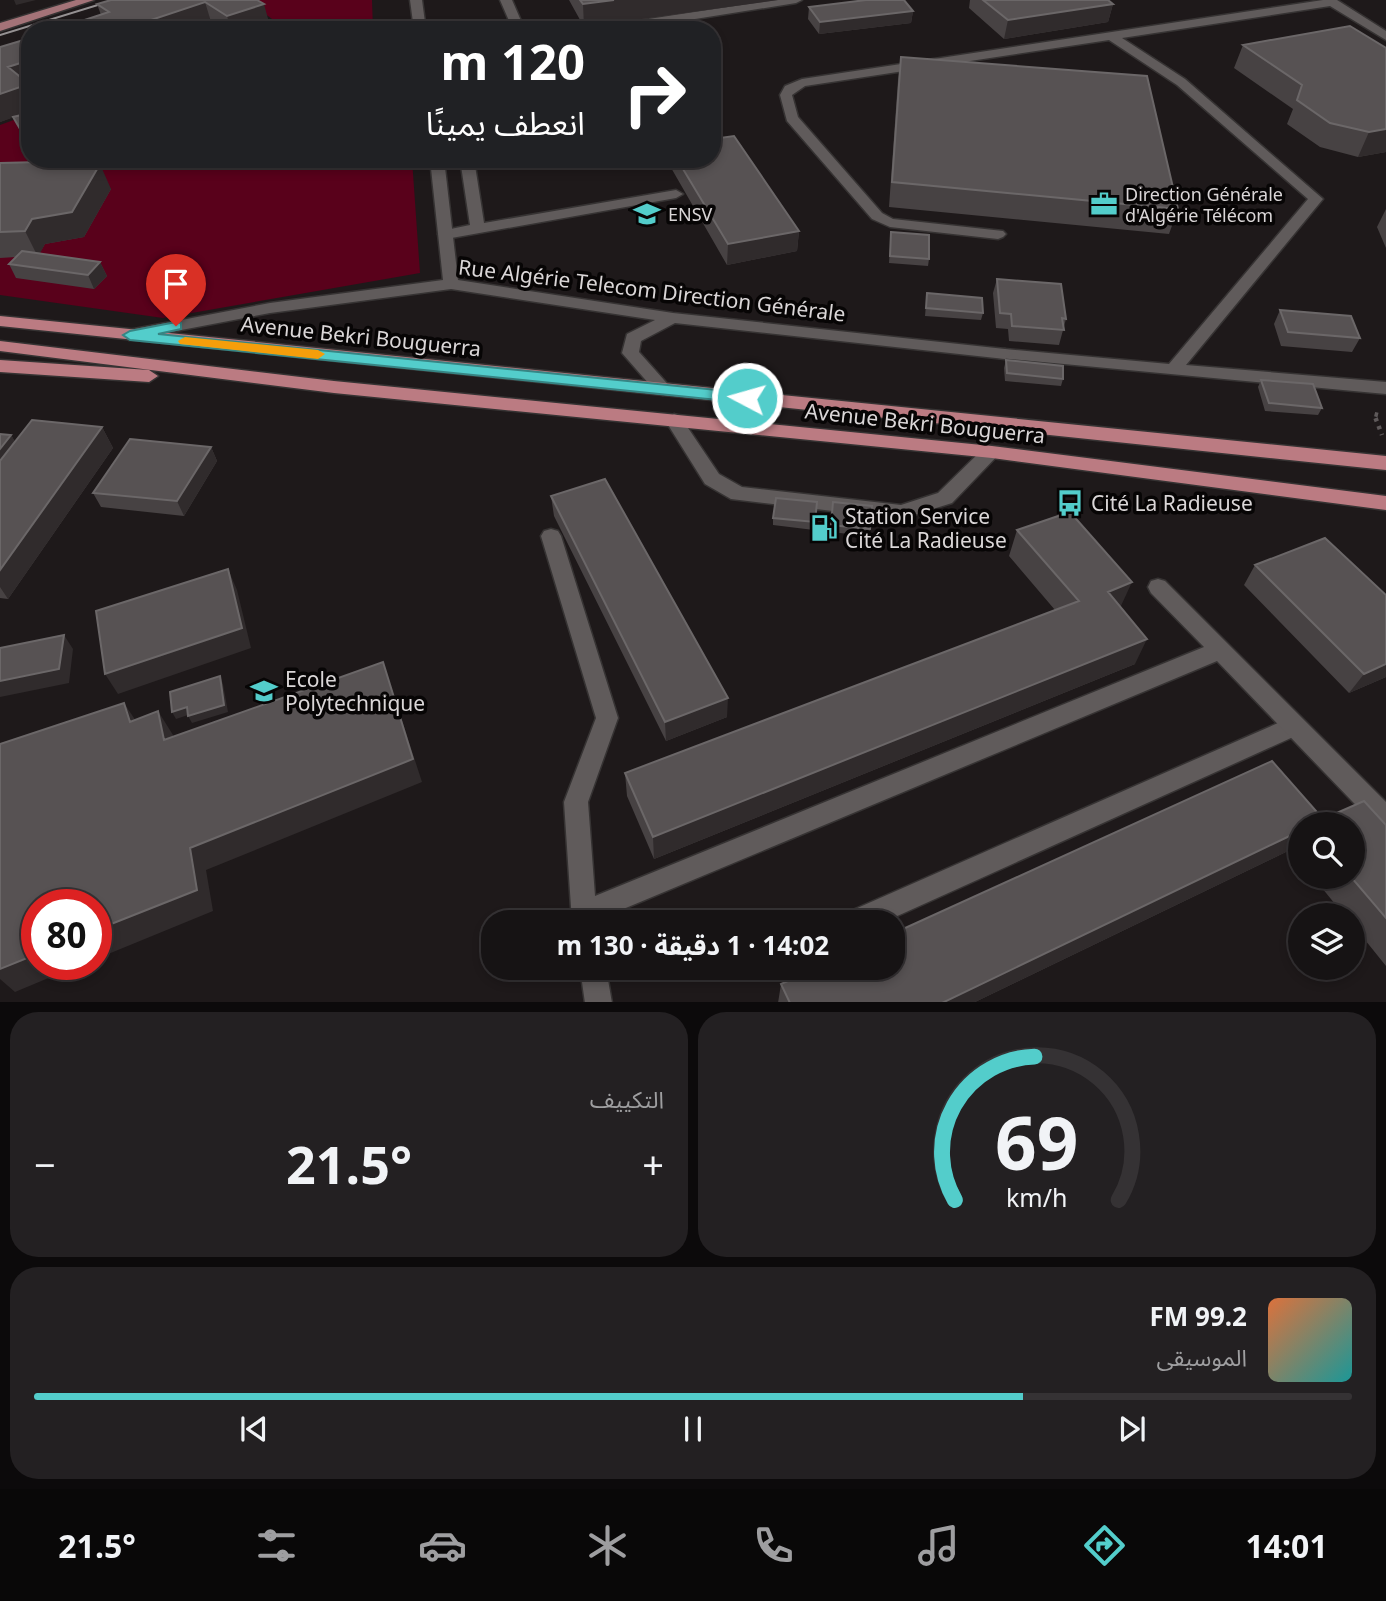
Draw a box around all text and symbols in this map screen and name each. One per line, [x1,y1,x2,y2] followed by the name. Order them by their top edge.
[440,28,585,94] text: 120 m
[609,49,700,140] icon: right
[426,101,585,144] text: انعطف يمينًا
[1125,182,1283,227] place label: Direction Générale d'Algérie Télécom
[1089,189,1119,219] office icon: Direction Générale d'Algérie Télécom
[632,199,662,229] school or university icon: ENSV
[668,202,713,226] place label: ENSV
[457,252,847,328] street label: Rue Algérie Telecom Direction Générale
[146,254,206,326] pin
[157,265,195,303] icon: arrive
[240,309,482,363] street label: Avenue Bekri Bouguerra
[710,361,784,435] position arrow
[804,396,1046,450] street label: Avenue Bekri Bouguerra
[1055,488,1085,518] bus stop icon: Cité La Radieuse
[1091,489,1253,517] place label: Cité La Radieuse
[845,502,1007,554] place label: Station Service Cité La Radieuse
[809,513,839,543] fuel station icon: Station Service Cité La Radieuse
[285,665,425,717] place label: Ecole Polytechnique
[249,676,279,706] school or university icon: Ecole Polytechnique
[1288,812,1365,980] map controls
[1288,812,1365,889] button: search
[21,889,112,980] speed limit sign: 80
[1288,903,1365,980] button: layers
[557,927,829,963] text: 14:02 · 1 دقيقة · 130 m
[590,1083,664,1115] text: التكييف
[995,1093,1079,1192] text: 69
[286,1128,412,1199] text: 21.5°
[34,1138,56,1190] text: −
[642,1138,664,1190] text: +
[1006,1180,1068,1214] text: km/h
[1150,1298,1247,1334] text: 99.2 FM
[1156,1341,1247,1373] text: الموسيقى
[235,1410,273,1448] icon: previous
[674,1410,712,1448] icon: pause
[1113,1410,1151,1448] icon: next
[252,1521,301,1570] icon: filters
[418,1521,467,1570] icon: car
[583,1521,632,1570] icon: climate
[749,1521,798,1570] icon: phone
[914,1521,963,1570] icon: music
[1080,1521,1129,1570] icon: directions
[58,1524,136,1567] text: 21.5°
[1246,1524,1328,1567] text: 14:01

